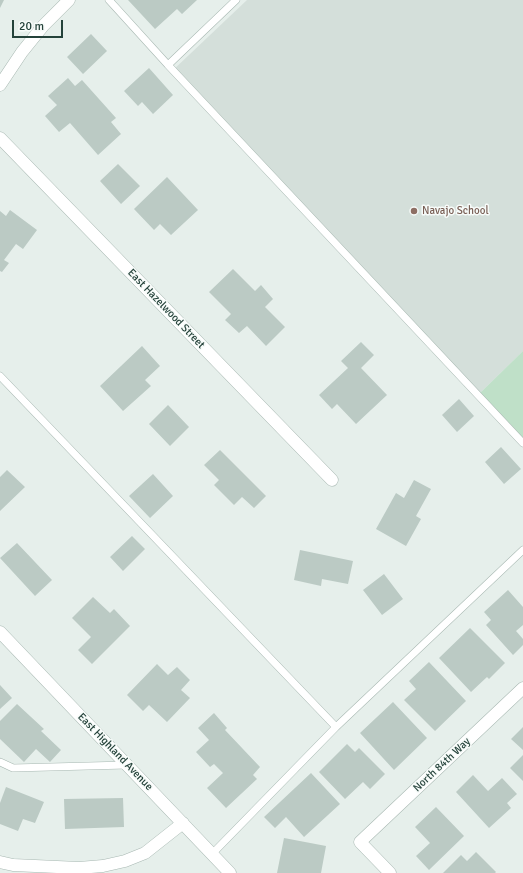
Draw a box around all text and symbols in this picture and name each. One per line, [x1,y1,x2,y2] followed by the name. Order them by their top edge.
[14,12,65,38] scale bar
[19,19,44,34] text: 20 m
[422,204,489,218] place label: Navajo School
[409,206,419,216] marker: Navajo School
[125,267,207,351] street label: East Hazelwood Street
[75,711,155,793] street label: East Highland Avenue
[411,735,473,795] street label: North 84th Way

